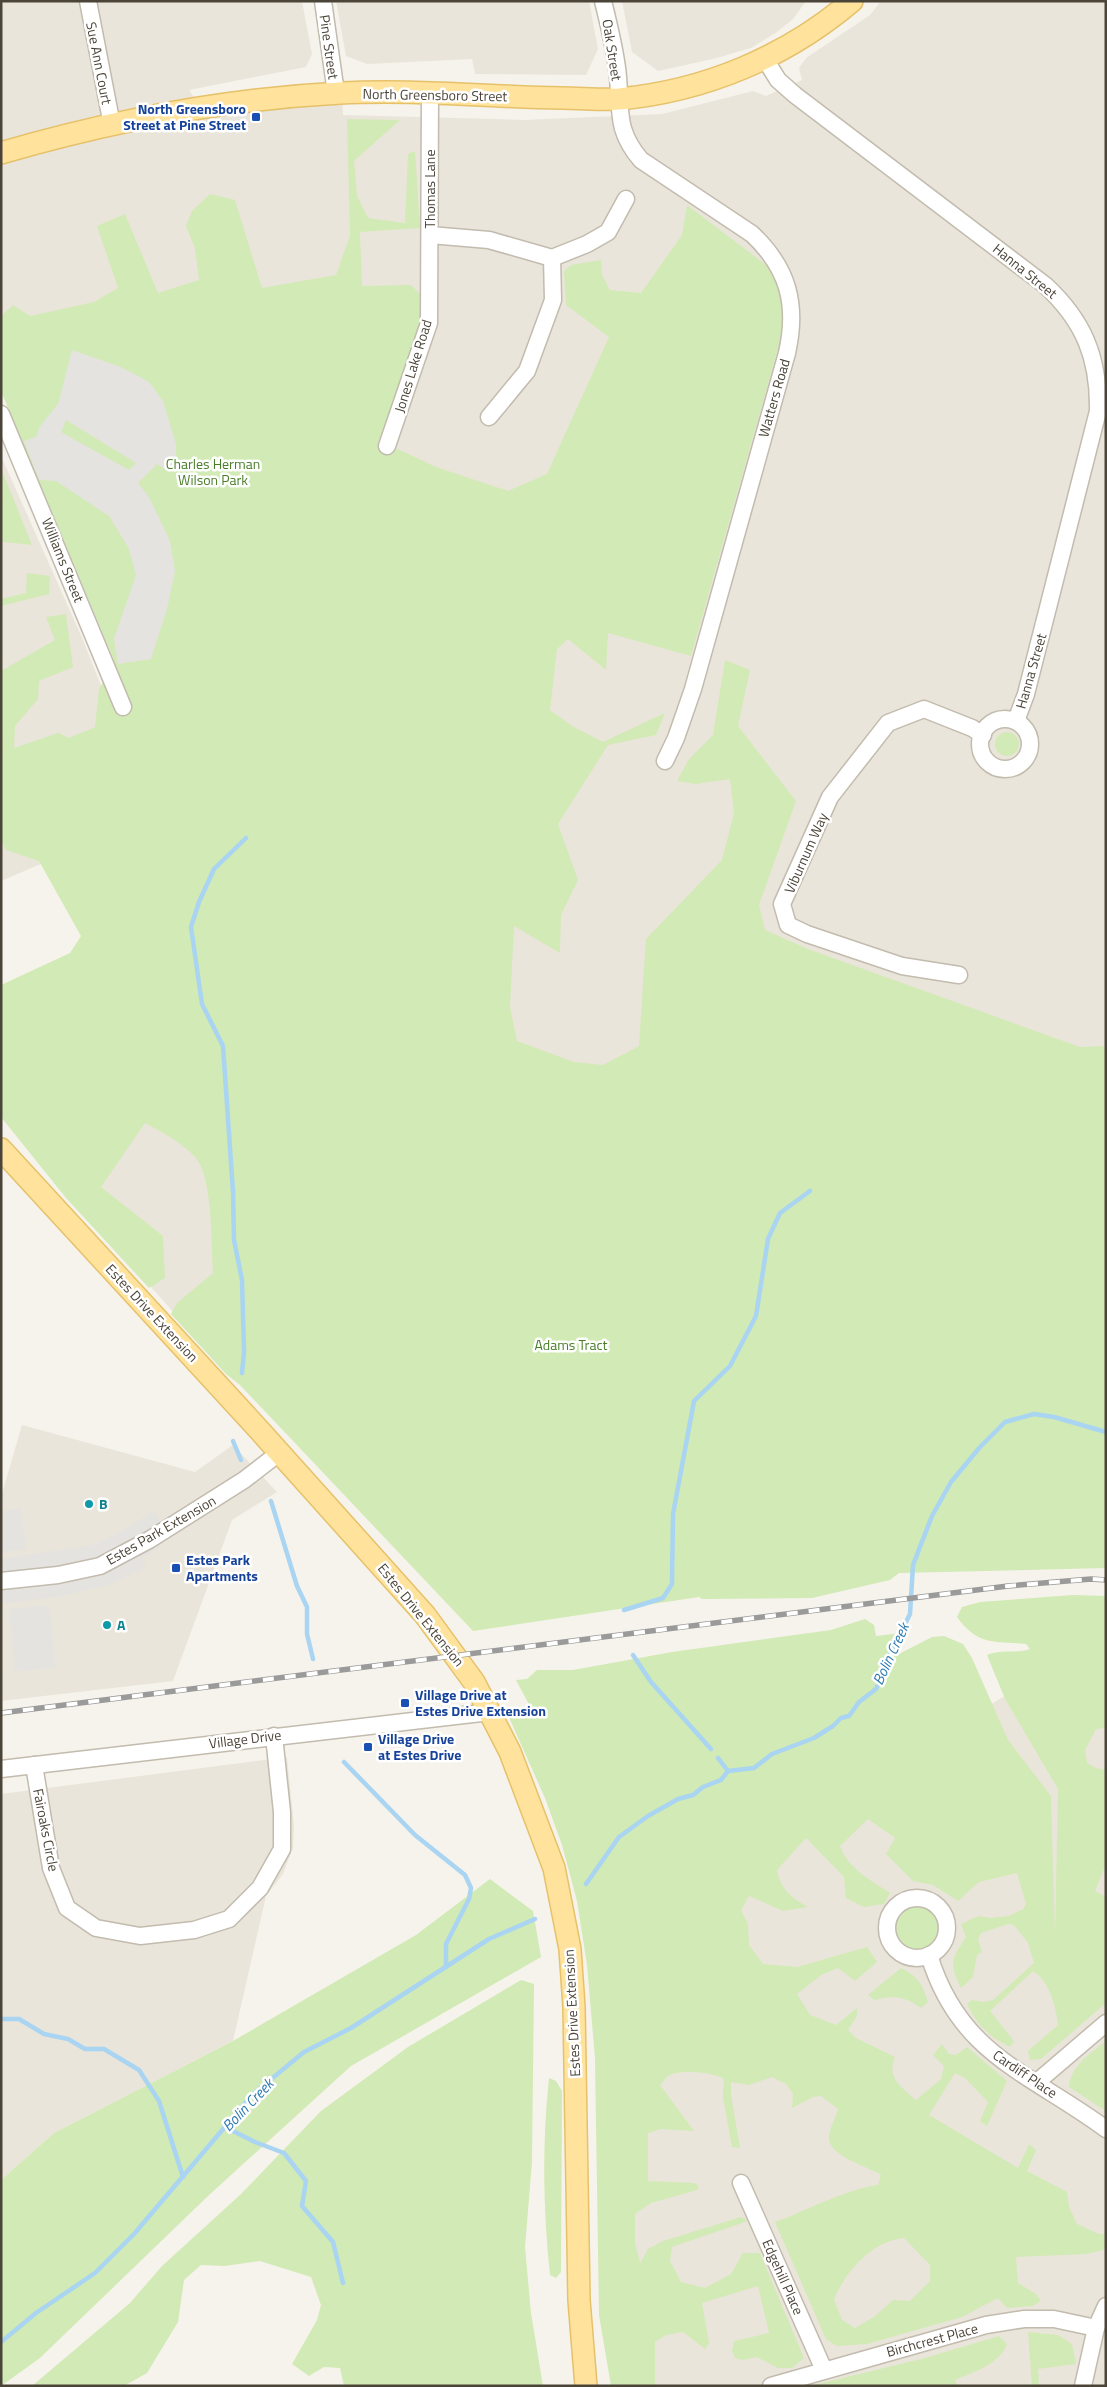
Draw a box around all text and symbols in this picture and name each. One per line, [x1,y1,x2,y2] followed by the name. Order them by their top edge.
[315,13,344,81] street label: Pine Street
[597,18,628,82] street label: Oak Street
[81,20,118,106] street label: Sue Ann Court
[363,83,508,106] street label: North Greensboro Street
[123,98,246,135] place label: North Greensboro Street at Pine Street
[250,111,262,123] marker: North Greensboro Street at Pine Street
[419,150,440,228] street label: Thomas Lane
[989,238,1062,303] street label: Hanna Street
[388,317,437,415] street label: Jones Lake Road
[752,356,795,440] street label: Watters Road
[166,453,260,490] park label: Charles Herman Wilson Park
[37,514,90,605] street label: Williams Street
[1010,631,1051,711] street label: Hanna Street
[778,809,833,897] street label: Viburnum Way
[101,1259,204,1366] street label: Estes Drive Extension
[534,1334,608,1355] park label: Adams Tract
[102,1490,220,1570] street label: Estes Park Extension
[99,1493,108,1514] place label: B
[83,1498,95,1510] marker: B
[186,1549,258,1586] place label: Estes Park Apartments
[373,1558,470,1671] street label: Estes Drive Extension
[170,1562,182,1574] marker: Estes Park Apartments
[117,1614,126,1635] place label: A
[866,1617,916,1688] water label: Bolin Creek
[101,1619,113,1631] marker: A
[415,1684,546,1721] place label: Village Drive at Estes Drive Extension
[399,1697,411,1709] marker: Village Drive at Estes Drive Extension
[208,1724,282,1753] street label: Village Drive
[378,1728,461,1765] place label: Village Drive at Estes Drive
[362,1741,374,1753] marker: Village Drive at Estes Drive
[28,1787,65,1873] street label: Fairoaks Circle
[558,1949,585,2077] street label: Estes Drive Extension
[989,2044,1062,2103] street label: Cardiff Place
[217,2071,280,2136] water label: Bolin Creek
[757,2235,810,2318] street label: Edgehill Place
[884,2317,980,2362] street label: Birchcrest Place

